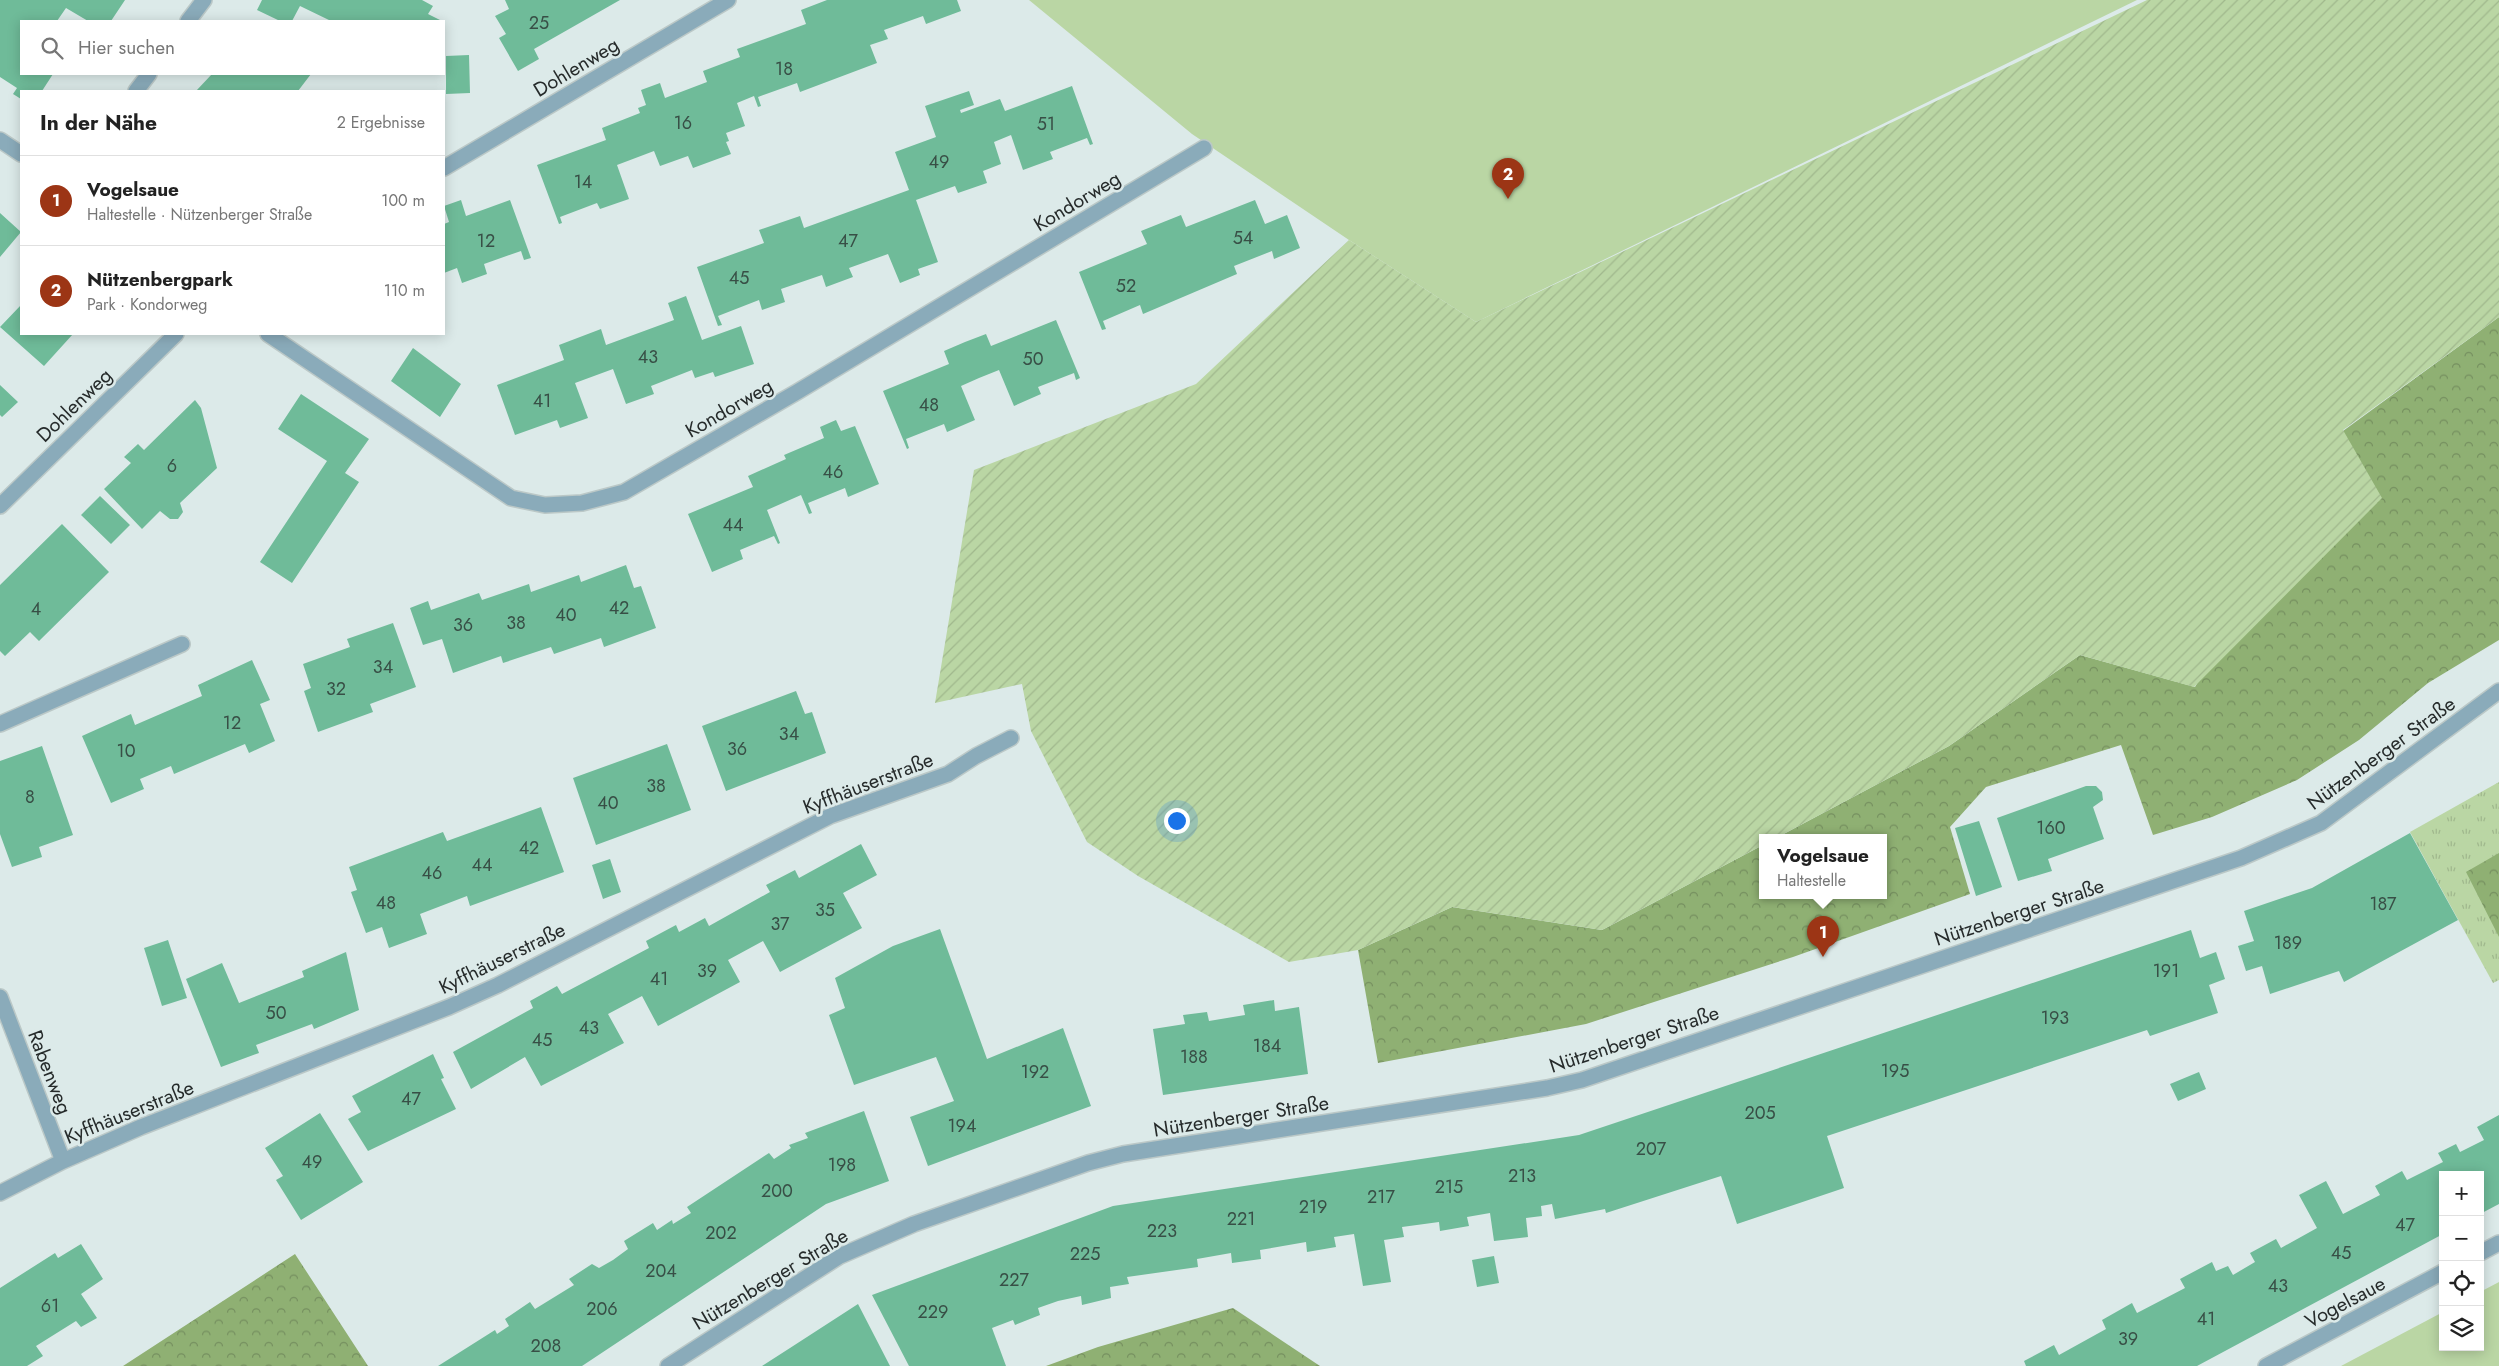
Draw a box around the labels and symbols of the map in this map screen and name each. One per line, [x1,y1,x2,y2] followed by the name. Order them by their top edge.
[529,10,549,36] house number: 25
[528,30,625,104] street label: Dohlenweg
[775,56,793,82] house number: 18
[674,110,692,136] house number: 16
[1037,111,1055,137] house number: 51
[929,149,949,175] house number: 49
[1492,158,1524,199] pin: 2
[1028,164,1126,239] street label: Kondorweg
[574,169,592,195] house number: 14
[1233,225,1253,251] house number: 54
[477,228,495,254] house number: 12
[838,228,859,254] house number: 47
[729,265,749,291] house number: 45
[1116,273,1136,299] house number: 52
[638,344,658,370] house number: 43
[1023,346,1044,372] house number: 50
[30,362,119,449] street label: Dohlenweg
[680,372,778,445] street label: Kondorweg
[533,388,551,414] house number: 41
[919,392,939,418] house number: 48
[167,453,177,479] house number: 6
[823,459,843,485] house number: 46
[723,512,744,538] house number: 44
[609,595,629,621] house number: 42
[31,596,41,622] house number: 4
[555,602,577,628] house number: 40
[506,610,526,636] house number: 38
[453,612,473,638] house number: 36
[373,654,393,680] house number: 34
[326,676,346,702] house number: 32
[2301,690,2461,817] street label: Nützenberger Straße
[223,710,241,736] house number: 12
[779,721,799,747] house number: 34
[727,736,747,762] house number: 36
[117,738,136,764] house number: 10
[799,745,938,822] street label: Kyffhäuserstraße
[646,773,666,799] house number: 38
[25,784,35,810] house number: 8
[597,790,619,816] house number: 40
[1164,808,1190,834] your location
[2036,815,2066,841] house number: 160
[519,835,539,861] house number: 42
[472,852,493,878] house number: 44
[422,860,442,886] house number: 46
[1930,871,2108,954] street label: Nützenberger Straße
[376,890,396,916] house number: 48
[2369,891,2397,917] house number: 187
[815,897,835,923] house number: 35
[770,911,790,937] house number: 37
[434,915,570,1002] street label: Kyffhäuserstraße
[1807,916,1839,957] pin: 1
[2274,930,2302,956] house number: 189
[697,958,717,984] house number: 39
[2153,958,2179,984] house number: 191
[650,966,668,992] house number: 41
[1545,998,1723,1081] street label: Nützenberger Straße
[266,1000,287,1026] house number: 50
[2041,1005,2069,1031] house number: 193
[579,1015,599,1041] house number: 43
[20,1026,79,1118] street label: Rabenweg
[532,1027,552,1053] house number: 45
[1253,1033,1281,1059] house number: 184
[1180,1044,1208,1070] house number: 188
[1881,1058,1909,1084] house number: 195
[1021,1059,1049,1085] house number: 192
[60,1073,198,1152] street label: Kyffhäuserstraße
[401,1086,422,1112] house number: 47
[1151,1088,1331,1145] street label: Nützenberger Straße
[1744,1100,1776,1126] house number: 205
[948,1113,976,1139] house number: 194
[1636,1136,1667,1162] house number: 207
[302,1149,322,1175] house number: 49
[828,1152,856,1178] house number: 198
[1508,1163,1536,1189] house number: 213
[1435,1174,1463,1200] house number: 215
[761,1178,793,1204] house number: 200
[1367,1184,1395,1210] house number: 217
[1299,1194,1327,1220] house number: 219
[1227,1206,1255,1232] house number: 221
[2395,1212,2416,1238] house number: 47
[1147,1218,1177,1244] house number: 223
[705,1220,737,1246] house number: 202
[687,1221,854,1337] street label: Nützenberger Straße
[2331,1240,2351,1266] house number: 45
[1070,1241,1100,1267] house number: 225
[645,1258,677,1284] house number: 204
[999,1267,1030,1293] house number: 227
[2300,1269,2391,1336] street label: Vogelsaue
[2268,1273,2288,1299] house number: 43
[41,1293,59,1319] house number: 61
[586,1296,618,1322] house number: 206
[918,1299,948,1325] house number: 229
[2197,1306,2215,1332] house number: 41
[2118,1326,2138,1352] house number: 39
[531,1333,561,1359] house number: 208

